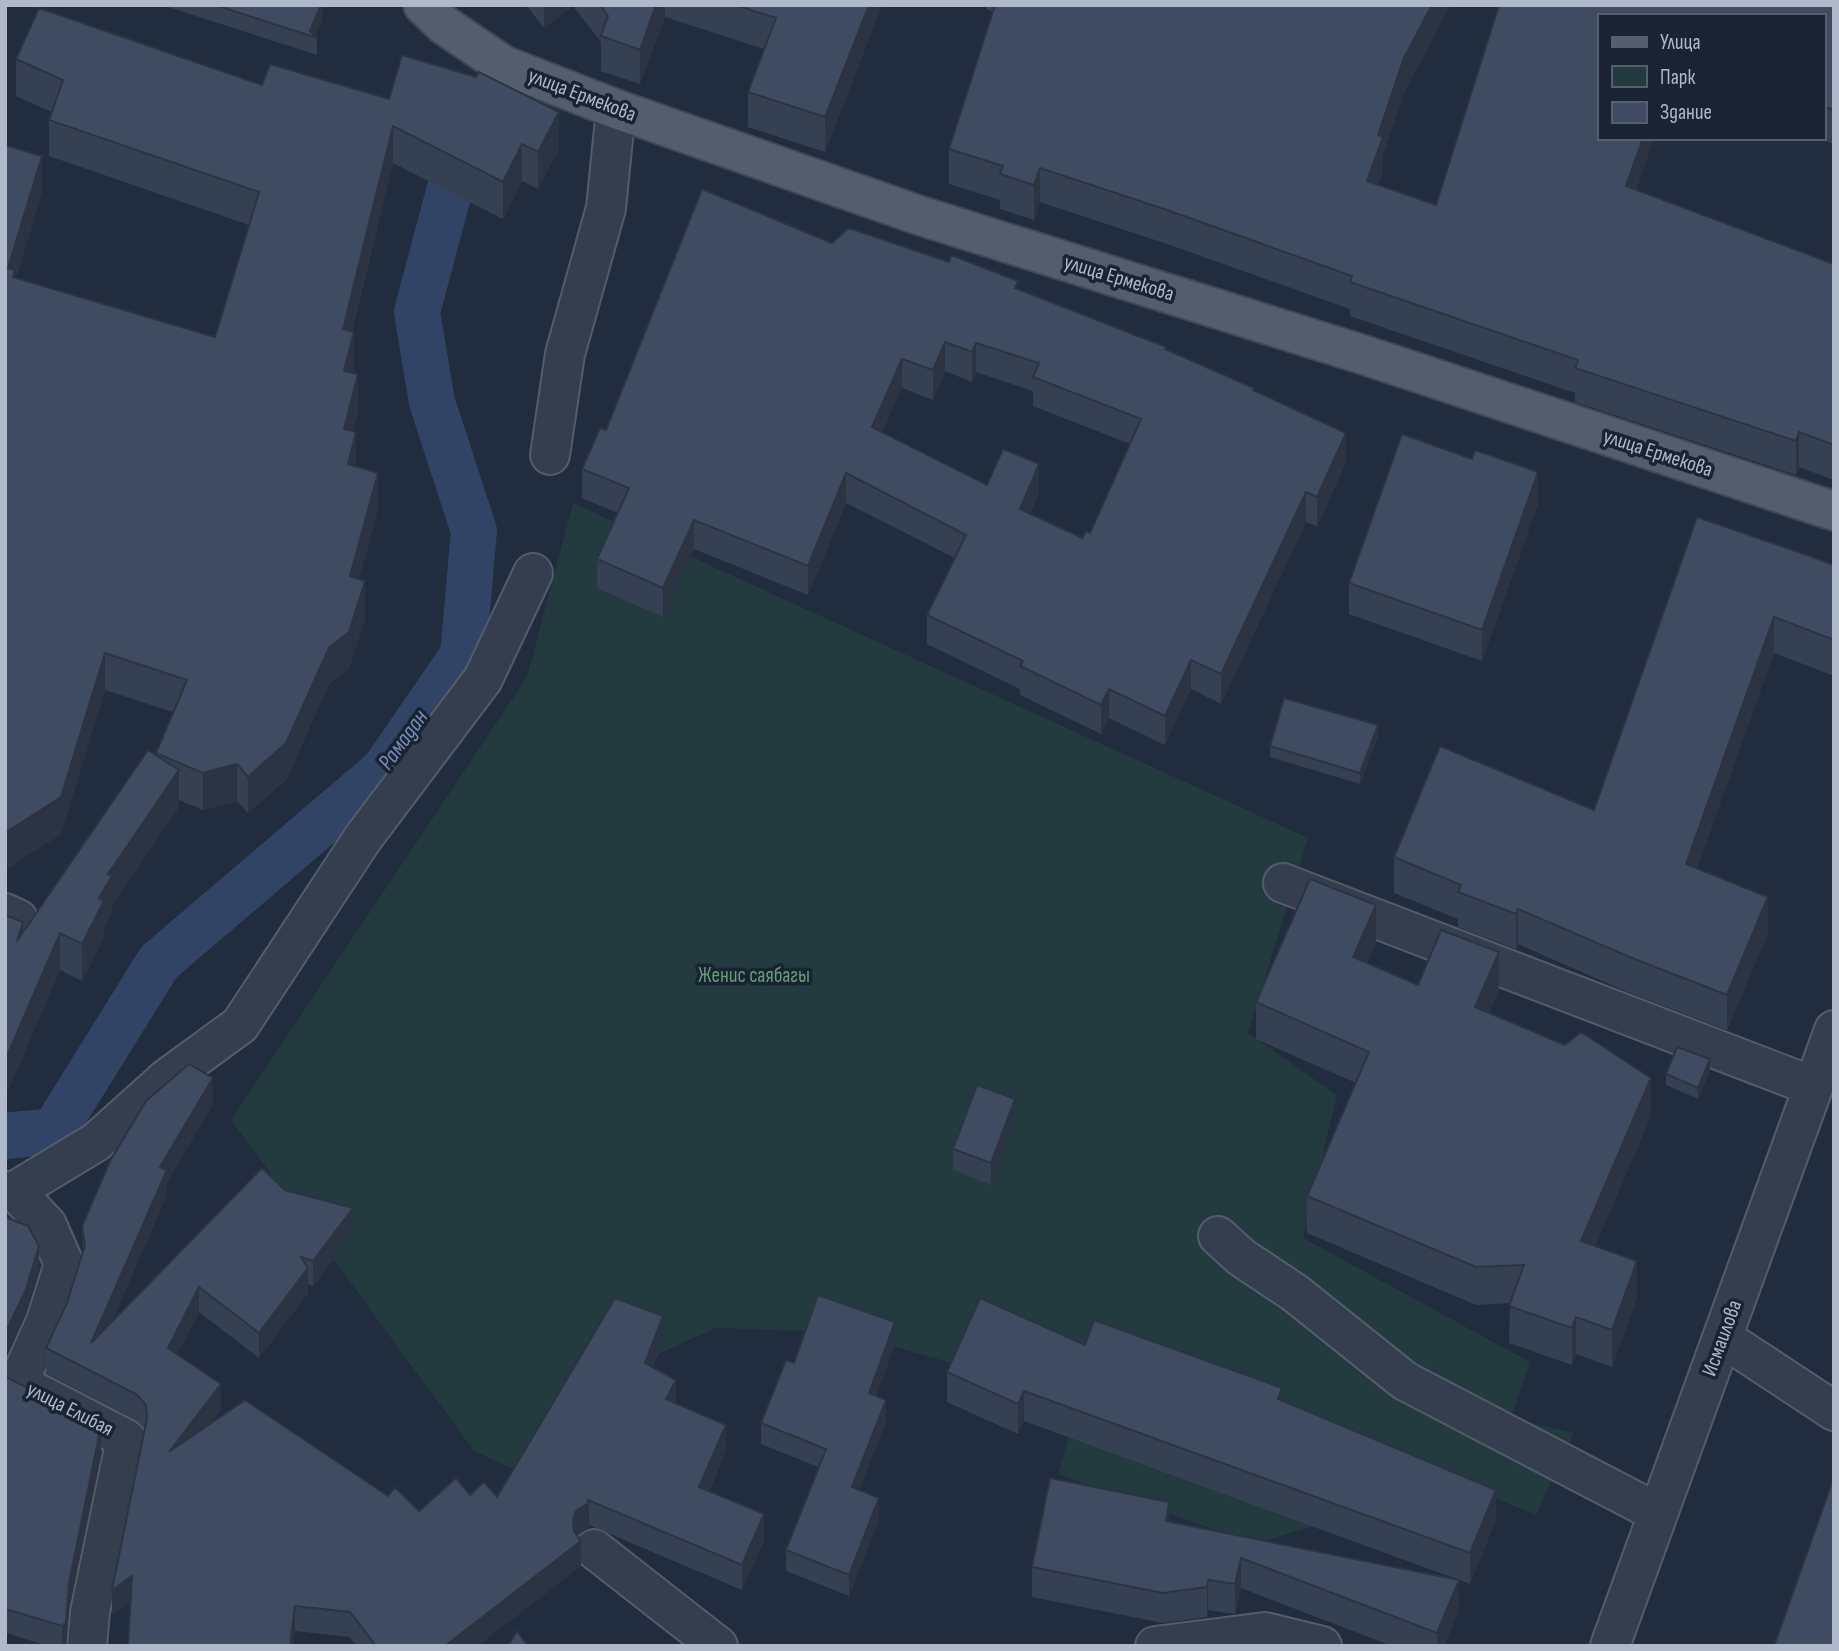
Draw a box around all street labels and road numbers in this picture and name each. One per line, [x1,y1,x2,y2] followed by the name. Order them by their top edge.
[524,63,640,127] street label: улица Ермекова
[1061,249,1177,307] street label: улица Ермекова
[1600,424,1716,482] street label: улица Ермекова
[1697,1297,1747,1379] street label: Исмаилова
[22,1377,118,1441] street label: улица Елибая

